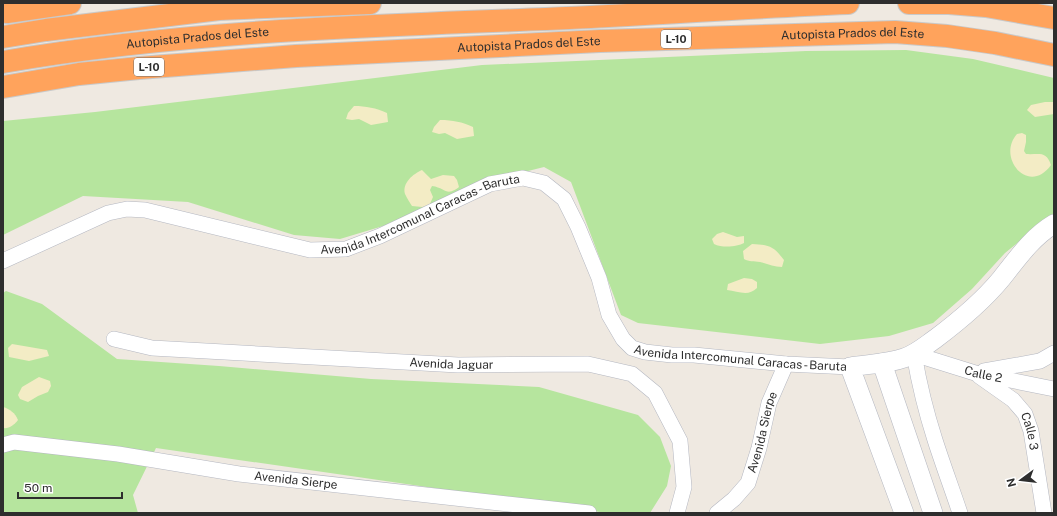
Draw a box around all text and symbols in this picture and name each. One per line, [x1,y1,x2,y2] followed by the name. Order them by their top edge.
[125,25,270,51] street label: Autopista Prados del Este
[781,25,925,42] street label: Autopista Prados del Este
[661,30,691,48] road number: L-10
[457,34,601,55] street label: Autopista Prados del Este
[134,58,164,76] road number: L-10
[320,172,521,257] street label: Avenida Intercomunal Caracas - Baruta
[632,342,847,374] street label: Avenida Intercomunal Caracas - Baruta
[409,355,494,372] street label: Avenida Jaguar
[963,363,1003,385] street label: Calle 2
[745,389,780,475] street label: Avenida Sierpe
[1018,410,1041,451] street label: Calle 3
[1001,460,1041,500] north arrow
[254,469,338,492] street label: Avenida Sierpe
[18,474,122,500] scale bar
[1004,477,1018,488] text: N
[24,481,52,495] text: 50 m

